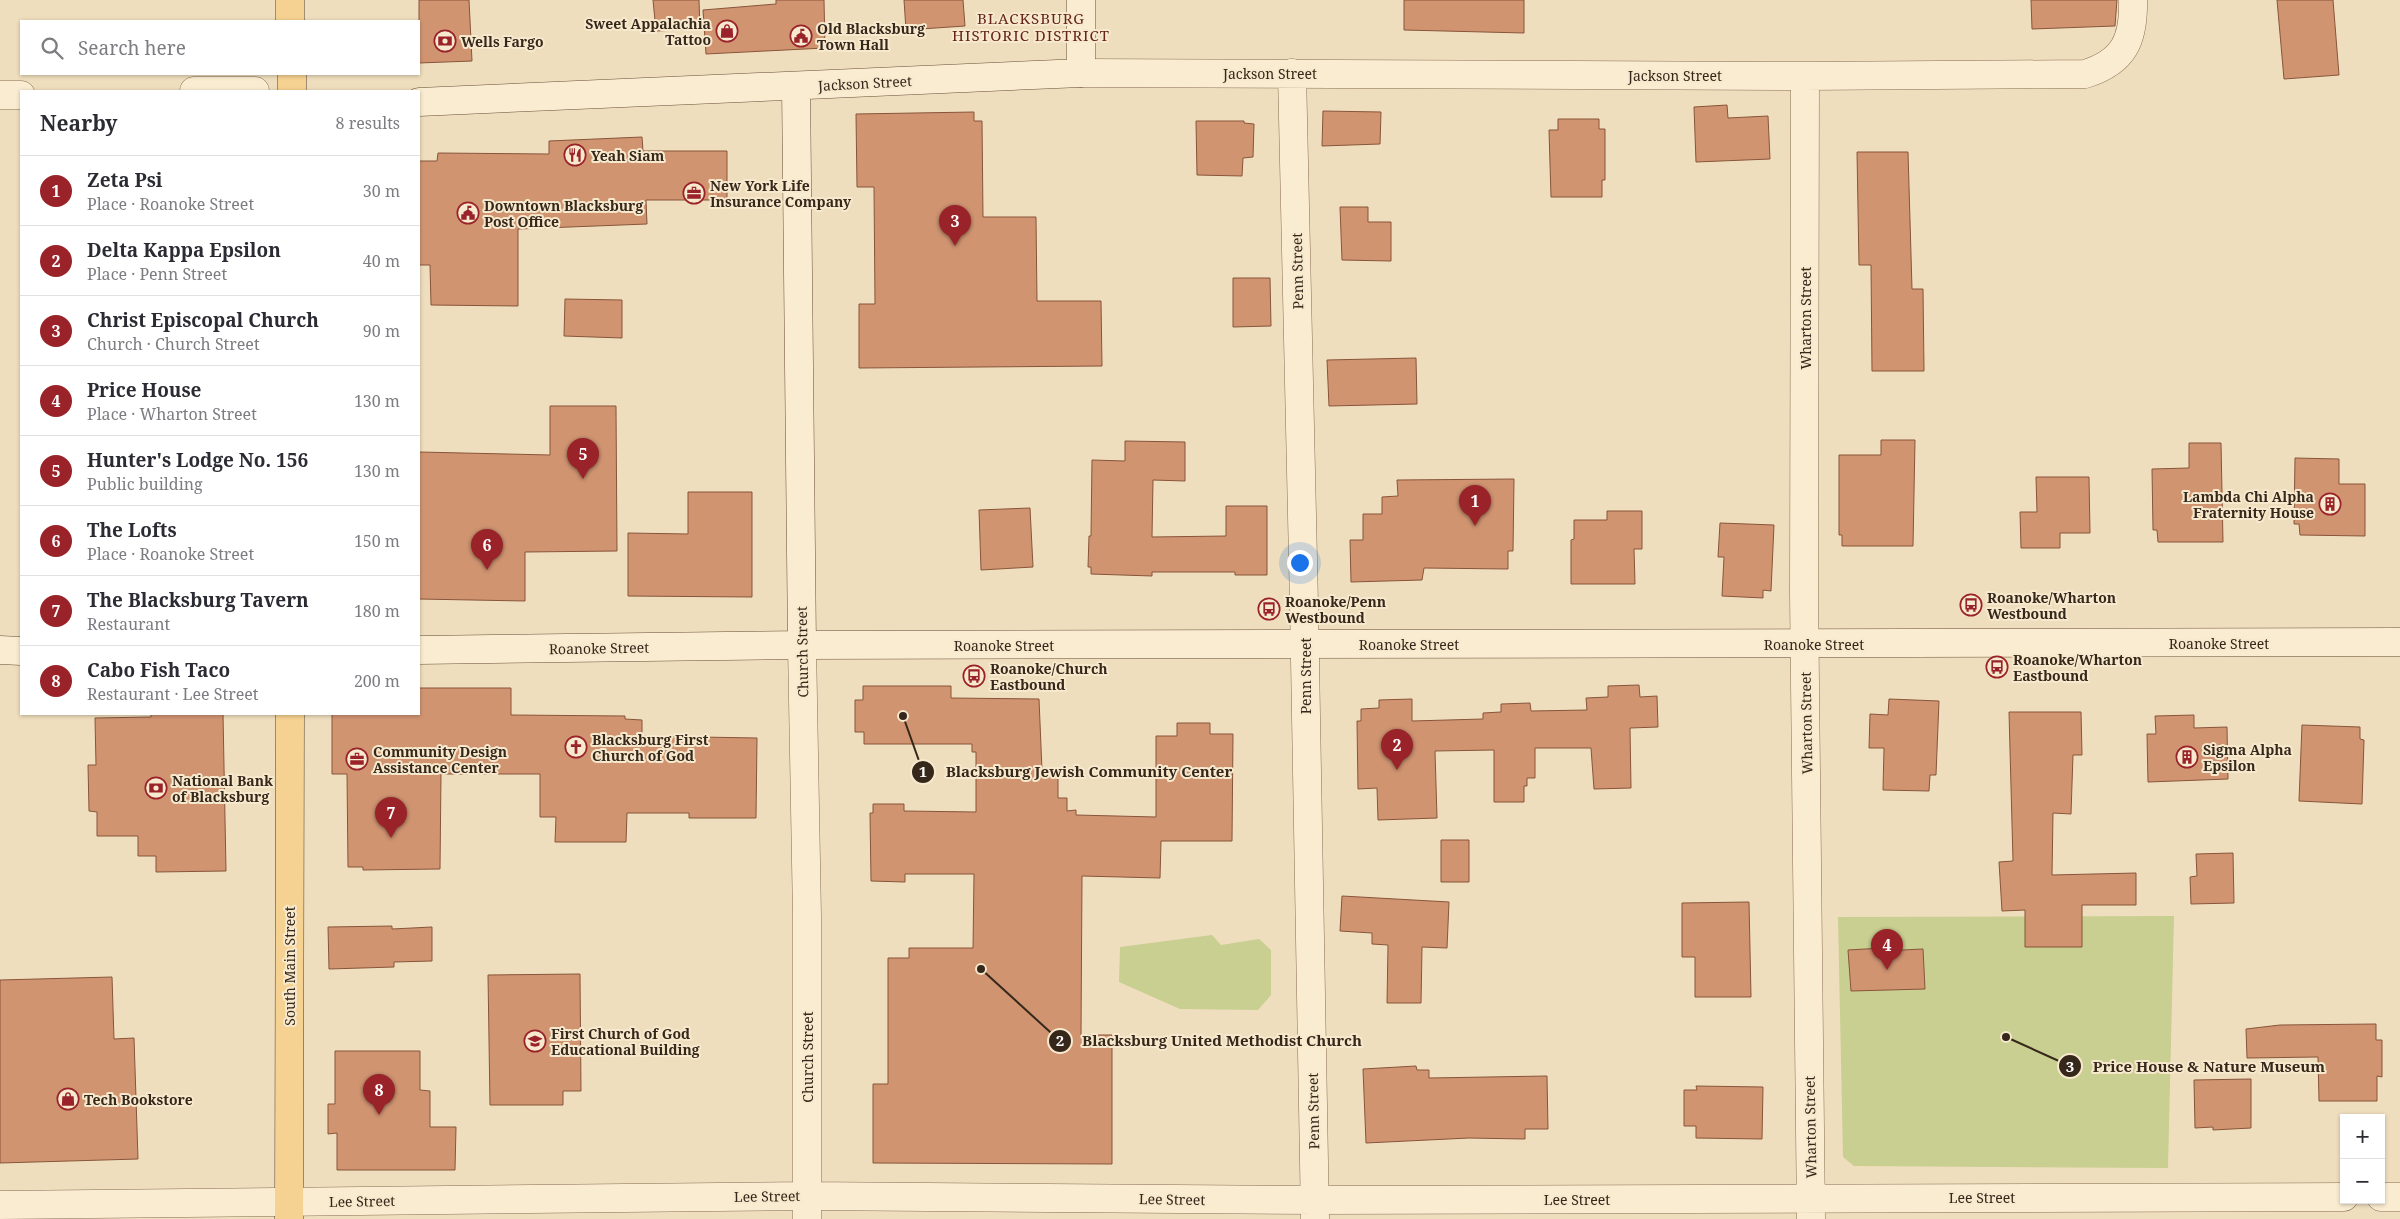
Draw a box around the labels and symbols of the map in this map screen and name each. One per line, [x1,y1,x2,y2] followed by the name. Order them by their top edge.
[952,8,1110,45] district label: BLACKSBURG HISTORIC DISTRICT
[585,14,711,49] place label: Sweet Appalachia Tattoo
[715,19,739,43] shop icon: Sweet Appalachia Tattoo
[817,19,925,54] place label: Old Blacksburg Town Hall
[789,24,813,48] public building icon: Old Blacksburg Town Hall
[433,29,457,53] bank icon: Wells Fargo
[461,32,544,51] place label: Wells Fargo
[1222,64,1317,83] street label: Jackson Street
[1627,66,1722,85] street label: Jackson Street
[817,71,913,95] street label: Jackson Street
[563,143,587,167] restaurant icon: Yeah Siam
[591,146,665,165] place label: Yeah Siam
[710,176,852,211] place label: New York Life Insurance Company
[682,181,706,205] office icon: New York Life Insurance Company
[484,196,643,231] place label: Downtown Blacksburg Post Office
[456,201,480,225] public building icon: Downtown Blacksburg Post Office
[939,205,971,246] pin: 3
[1287,232,1307,310] street label: Penn Street
[1796,267,1815,369] street label: Wharton Street
[567,438,599,479] pin: 5
[1459,485,1491,526] pin: 1
[2183,487,2314,522] place label: Lambda Chi Alpha Fraternity House
[2318,492,2342,516] building icon: Lambda Chi Alpha Fraternity House
[471,529,503,570] pin: 6
[1287,550,1313,576] your location
[1987,588,2116,623] place label: Roanoke/Wharton Westbound
[1285,592,1386,627] place label: Roanoke/Penn Westbound
[1959,593,1983,617] bus stop icon: Roanoke/Wharton Westbound
[1257,597,1281,621] bus stop icon: Roanoke/Penn Westbound
[792,606,812,698] street label: Church Street
[2169,634,2269,653] street label: Roanoke Street
[1359,635,1459,654] street label: Roanoke Street
[1764,635,1864,654] street label: Roanoke Street
[954,636,1054,655] street label: Roanoke Street
[549,638,649,658] street label: Roanoke Street
[1296,638,1315,714] street label: Penn Street
[2013,650,2142,685] place label: Roanoke/Wharton Eastbound
[1985,655,2009,679] bus stop icon: Roanoke/Wharton Eastbound
[990,659,1108,694] place label: Roanoke/Church Eastbound
[962,664,986,688] bus stop icon: Roanoke/Church Eastbound
[1796,671,1816,775] street label: Wharton Street
[1381,729,1413,770] pin: 2
[592,730,709,765] place label: Blacksburg First Church of God
[564,735,588,759] church icon: Blacksburg First Church of God
[2203,740,2292,775] place label: Sigma Alpha Epsilon
[373,742,507,777] place label: Community Design Assistance Center
[2175,745,2199,769] building icon: Sigma Alpha Epsilon
[345,747,369,771] office icon: Community Design Assistance Center
[911,757,1242,787] callout: Blacksburg Jewish Community Center
[919,761,927,781] text: 1
[946,761,1232,781] text: Blacksburg Jewish Community Center
[172,771,273,806] place label: National Bank of Blacksburg
[144,776,168,800] bank icon: National Bank of Blacksburg
[375,797,407,838] pin: 7
[280,906,299,1026] street label: South Main Street
[1871,929,1903,970] pin: 4
[798,1011,817,1103] street label: Church Street
[551,1024,700,1059] place label: First Church of God Educational Building
[1047,1026,1372,1056] callout: Blacksburg United Methodist Church
[523,1029,547,1053] school or university icon: First Church of God Educational Building
[1056,1030,1064,1050] text: 2
[1082,1030,1362,1050] text: Blacksburg United Methodist Church
[2058,1051,2335,1081] callout: Price House & Nature Museum
[2066,1056,2074,1076] text: 3
[2093,1056,2325,1076] text: Price House & Nature Museum
[1303,1072,1323,1150] street label: Penn Street
[363,1074,395,1115] pin: 8
[1800,1075,1820,1179] street label: Wharton Street
[56,1087,80,1111] shop icon: Tech Bookstore
[84,1090,193,1109] place label: Tech Bookstore
[734,1186,800,1206] street label: Lee Street
[1949,1188,2015,1207] street label: Lee Street
[1139,1189,1205,1209] street label: Lee Street
[1544,1190,1610,1209] street label: Lee Street
[329,1191,395,1211] street label: Lee Street

